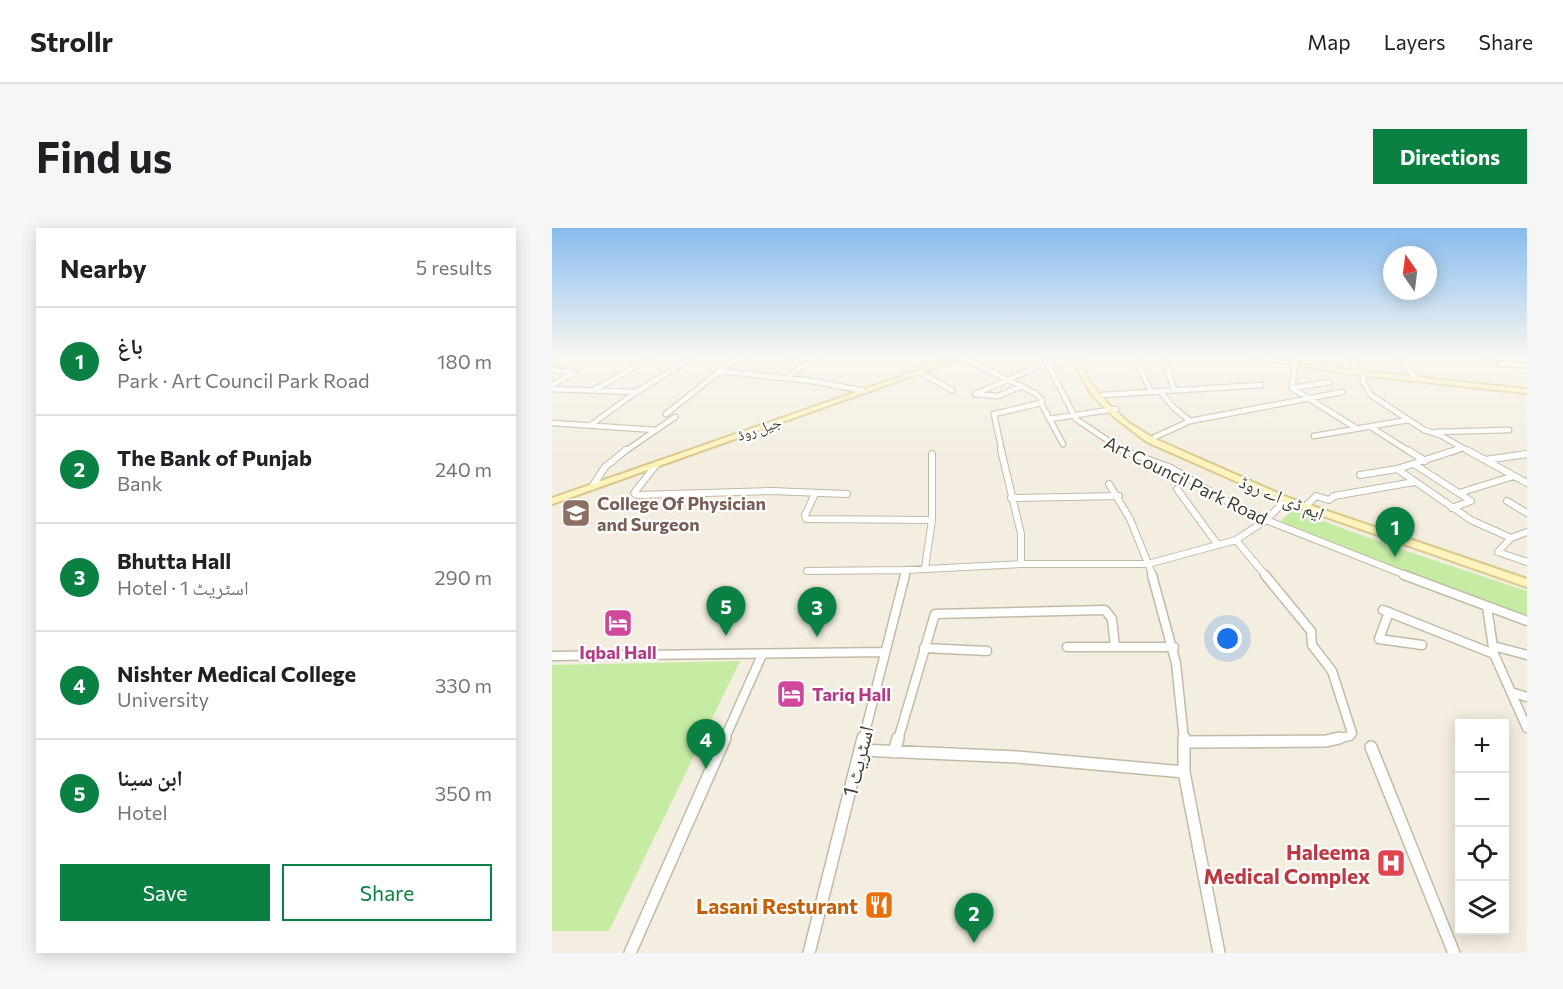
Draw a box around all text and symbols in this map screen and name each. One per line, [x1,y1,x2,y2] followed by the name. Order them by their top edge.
[30,24,113,58] text: Strollr
[1307,29,1351,54] text: Map
[1384,29,1446,54] text: Layers
[1479,29,1533,54] text: Share
[1373,129,1527,184] button: Directions
[36,130,172,182] text: Find us
[1383,246,1437,300] north arrow
[60,252,147,283] text: Nearby
[416,255,492,279] text: 5 results
[117,332,143,359] text: باغ
[75,349,84,373] text: 1
[437,349,492,373] text: 180 m
[117,368,370,392] text: Park · Art Council Park Road
[734,412,785,446] street label: جیل روڈ
[1101,431,1271,529] street label: Art Council Park Road
[117,444,312,471] text: The Bank of Punjab
[74,457,85,481] text: 2
[435,457,492,481] text: 240 m
[1235,470,1328,526] street label: ایم ڈی اے روڈ
[117,471,163,495] text: Bank
[597,492,766,535] place label: College Of Physician and Surgeon
[560,497,592,529] school or university icon: College Of Physician and Surgeon
[1376,508,1414,557] pin: 1
[117,547,231,574] text: Bhutta Hall
[74,565,85,589] text: 3
[434,565,492,589] text: 290 m
[117,575,249,599] text: Hotel · اسٹریٹ 1
[706,586,746,636] pin: 5
[798,588,836,637] pin: 3
[602,607,634,639] hotel icon: Iqbal Hall
[1213,624,1242,653] your location
[579,641,657,663] place label: Iqbal Hall
[117,660,356,687] text: Nishter Medical College
[73,673,86,697] text: 4
[435,673,492,697] text: 330 m
[775,678,807,710] hotel icon: Tariq Hall
[812,683,891,705] place label: Tariq Hall
[117,687,209,711] text: University
[1455,719,1509,935] map controls
[1455,719,1509,773] button: +
[686,720,726,769] pin: 4
[836,723,878,799] street label: اسٹریٹ 1
[117,764,183,791] text: ابن سینا
[1455,773,1509,827] button: −
[74,781,85,805] text: 5
[435,781,492,805] text: 350 m
[117,800,167,824] text: Hotel
[1455,827,1509,881] button: locate
[1203,839,1370,888] place label: Haleema Medical Complex
[1375,847,1407,879] hospital icon: Haleema Medical Complex
[60,864,270,921] button: Save
[282,864,492,921] button: Share
[1455,881,1509,935] button: layers
[863,889,895,921] restaurant icon: Lasani Resturant
[696,893,858,918] place label: Lasani Resturant
[954,894,994,943] pin: 2

